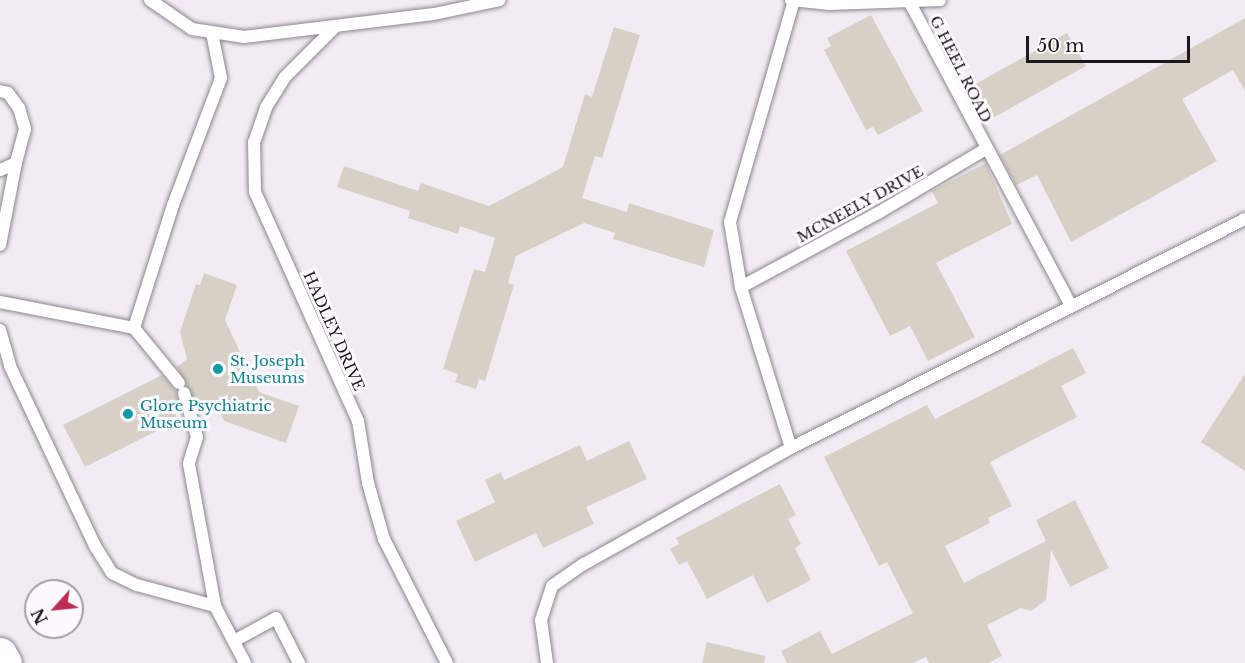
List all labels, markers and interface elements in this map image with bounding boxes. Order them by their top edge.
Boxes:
street label: G HEEL ROAD [926,12,996,126]
scale bar [1029,24,1192,62]
text: 50 m [1037,35,1085,57]
street label: MCNEELY DRIVE [793,162,927,246]
street label: HADLEY DRIVE [299,268,369,394]
place label: St. Joseph Museums [230,351,305,386]
marker: St. Joseph Museums [211,362,225,376]
place label: Glore Psychiatric Museum [140,396,271,431]
marker: Glore Psychiatric Museum [121,407,135,421]
north arrow [24,579,84,639]
text: N [27,605,52,628]

